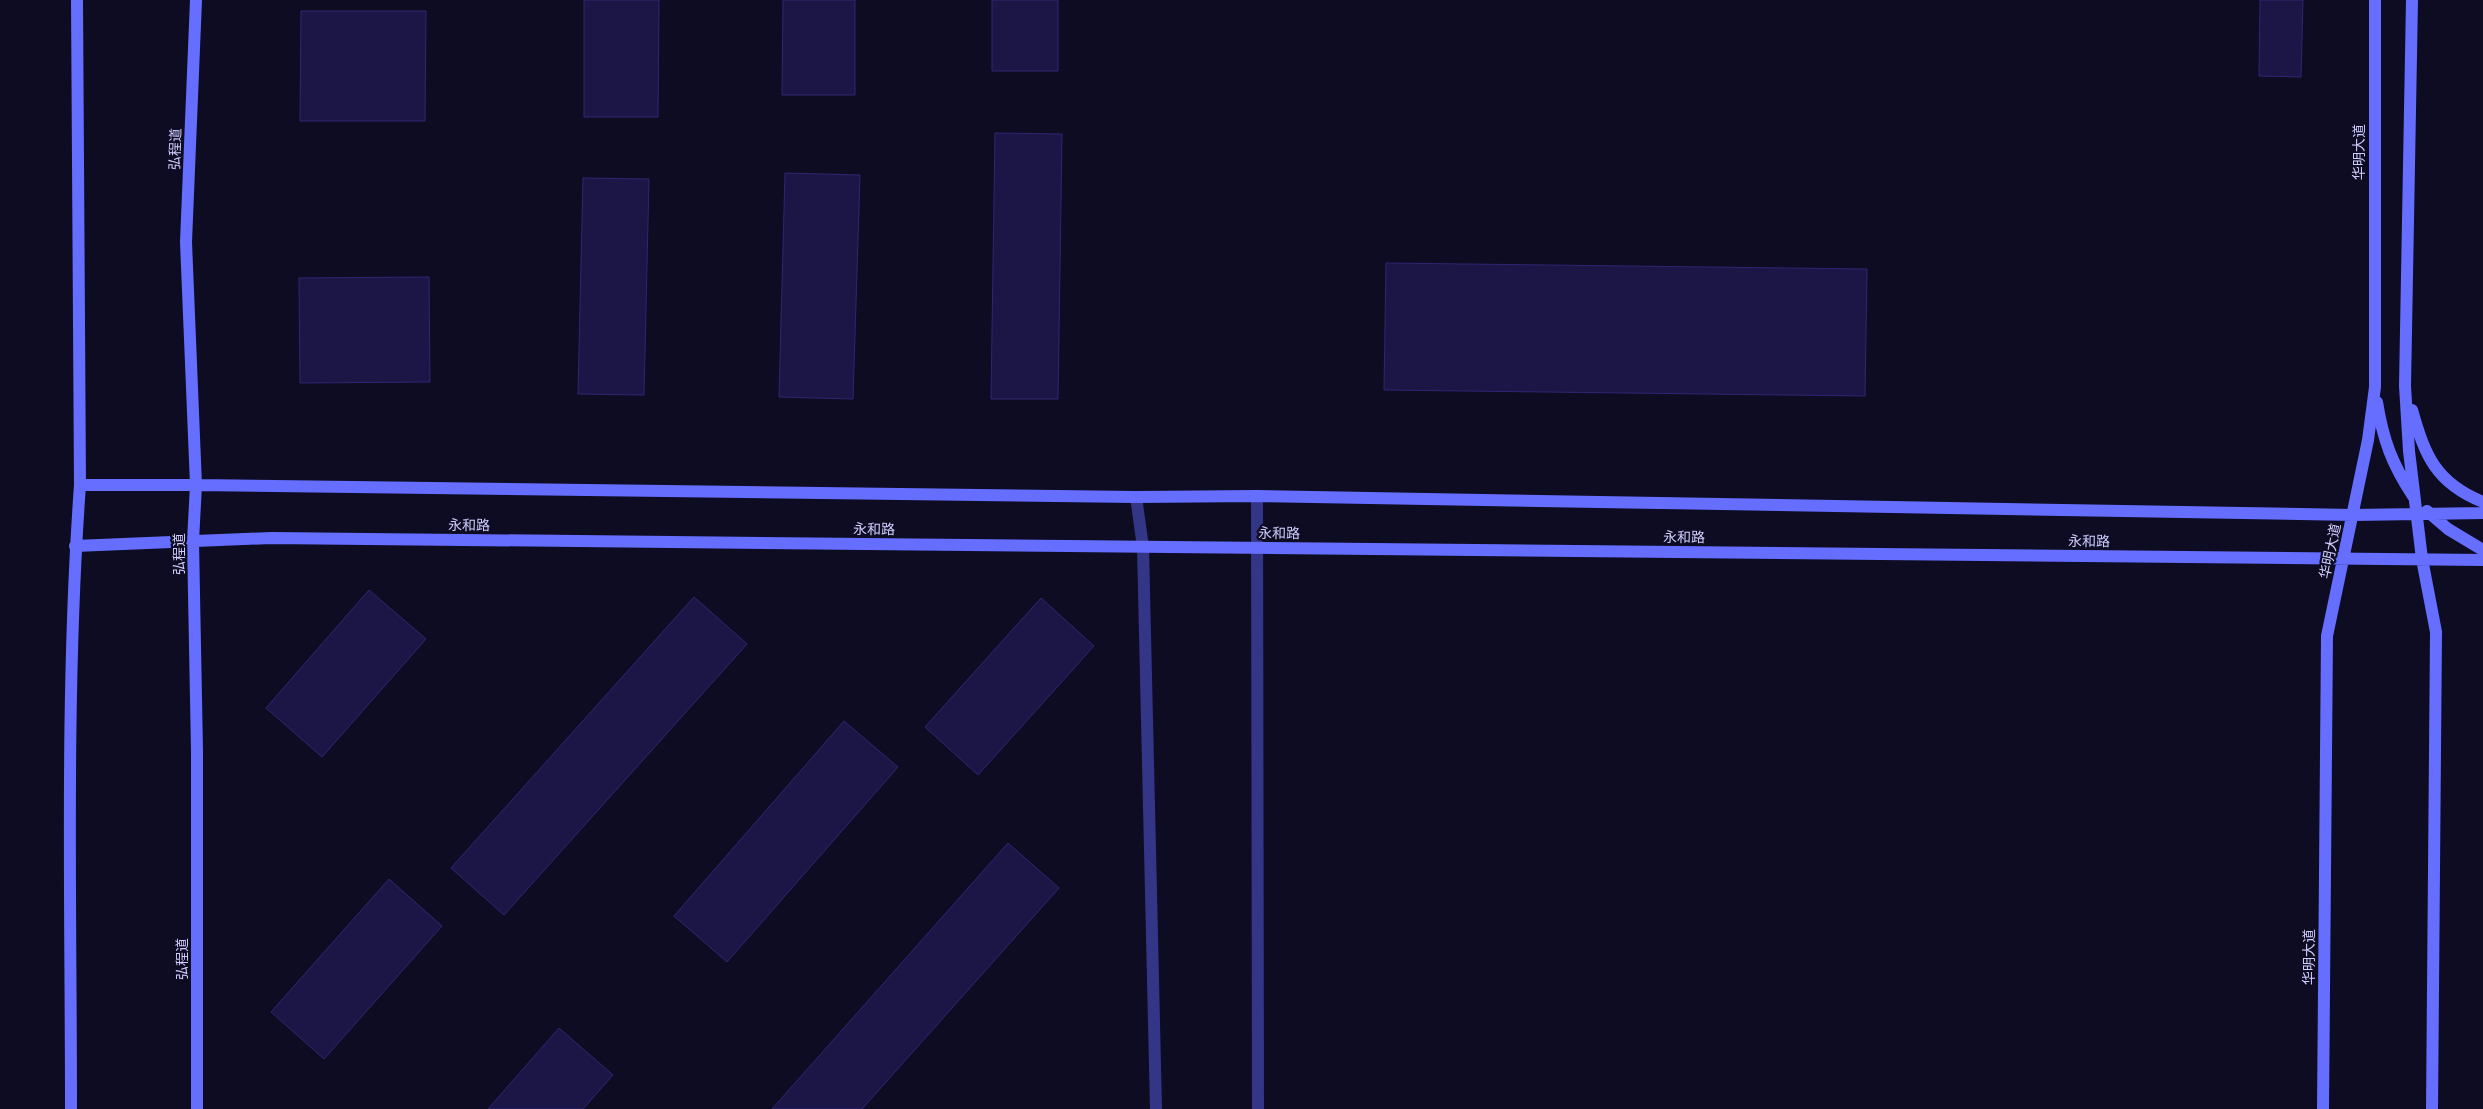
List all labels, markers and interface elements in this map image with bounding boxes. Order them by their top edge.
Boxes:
street label: 华明大道 [2350,124,2368,180]
street label: 弘程道 [165,128,185,170]
street label: 永和路 [448,516,490,534]
street label: 永和路 [853,520,895,538]
street label: 华明大道 [2315,522,2345,580]
street label: 永和路 [1258,524,1300,542]
street label: 永和路 [1663,528,1705,546]
street label: 永和路 [2068,532,2110,550]
street label: 弘程道 [170,533,188,575]
street label: 华明大道 [2300,929,2318,985]
street label: 弘程道 [173,938,191,980]

